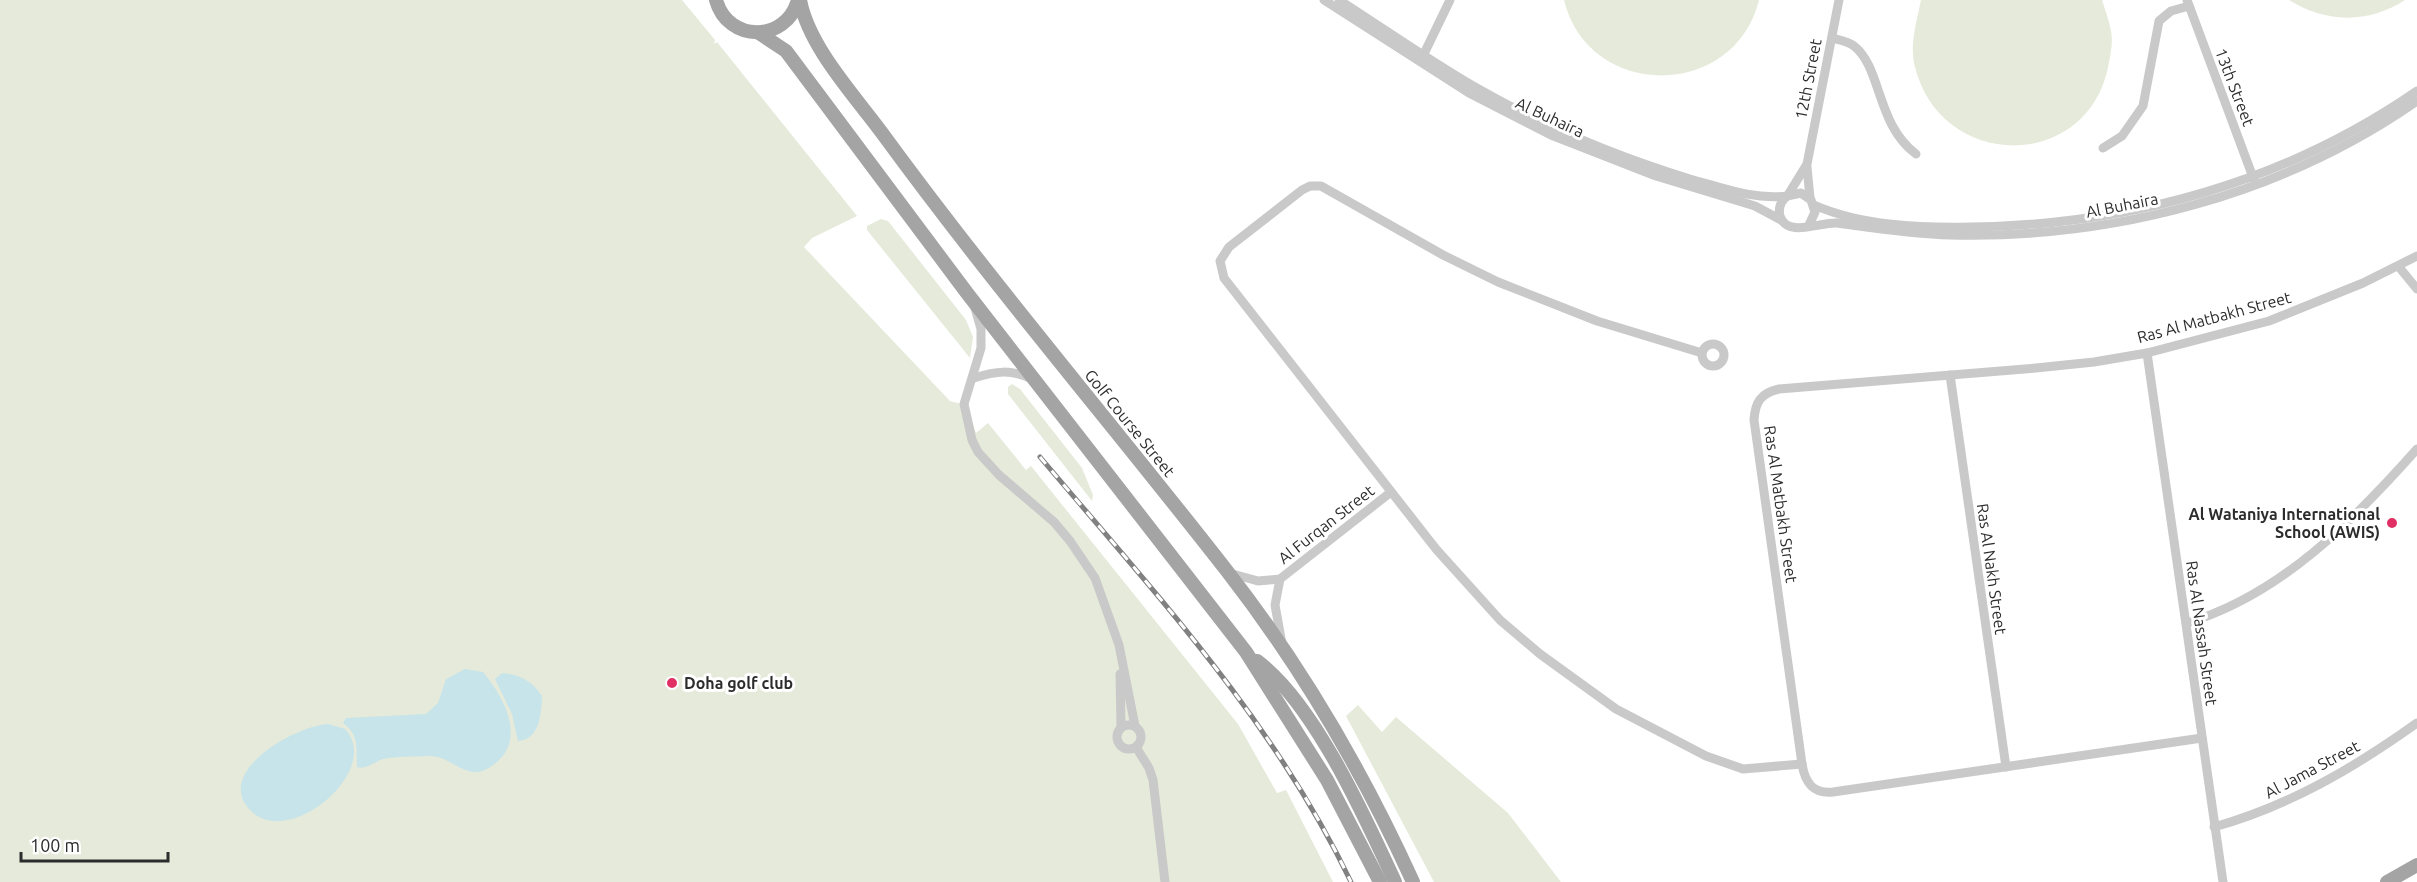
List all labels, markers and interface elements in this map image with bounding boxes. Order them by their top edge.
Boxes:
street label: 12th Street [1791,36,1825,121]
street label: 13th Street [2212,46,2258,129]
street label: Al Buhaira [1513,93,1587,141]
street label: Al Buhaira [2084,189,2160,221]
street label: Ras Al Matbakh Street [2135,288,2294,346]
street label: Golf Course Street [1081,366,1179,481]
street label: Ras Al Matbakh Street [1761,424,1801,584]
street label: Al Furqan Street [1274,481,1378,567]
street label: Ras Al Nakh Street [1974,502,2010,636]
place label: Al Wataniya International School (AWIS) [2188,505,2380,542]
marker: Al Wataniya International School (AWIS) [2385,516,2399,530]
street label: Ras Al Nassah Street [2183,559,2221,707]
place label: Doha golf club [684,674,793,692]
marker: Doha golf club [665,676,679,690]
street label: Al Jama Street [2262,736,2363,802]
scale bar [21,825,168,863]
text: 100 m [30,835,80,855]

